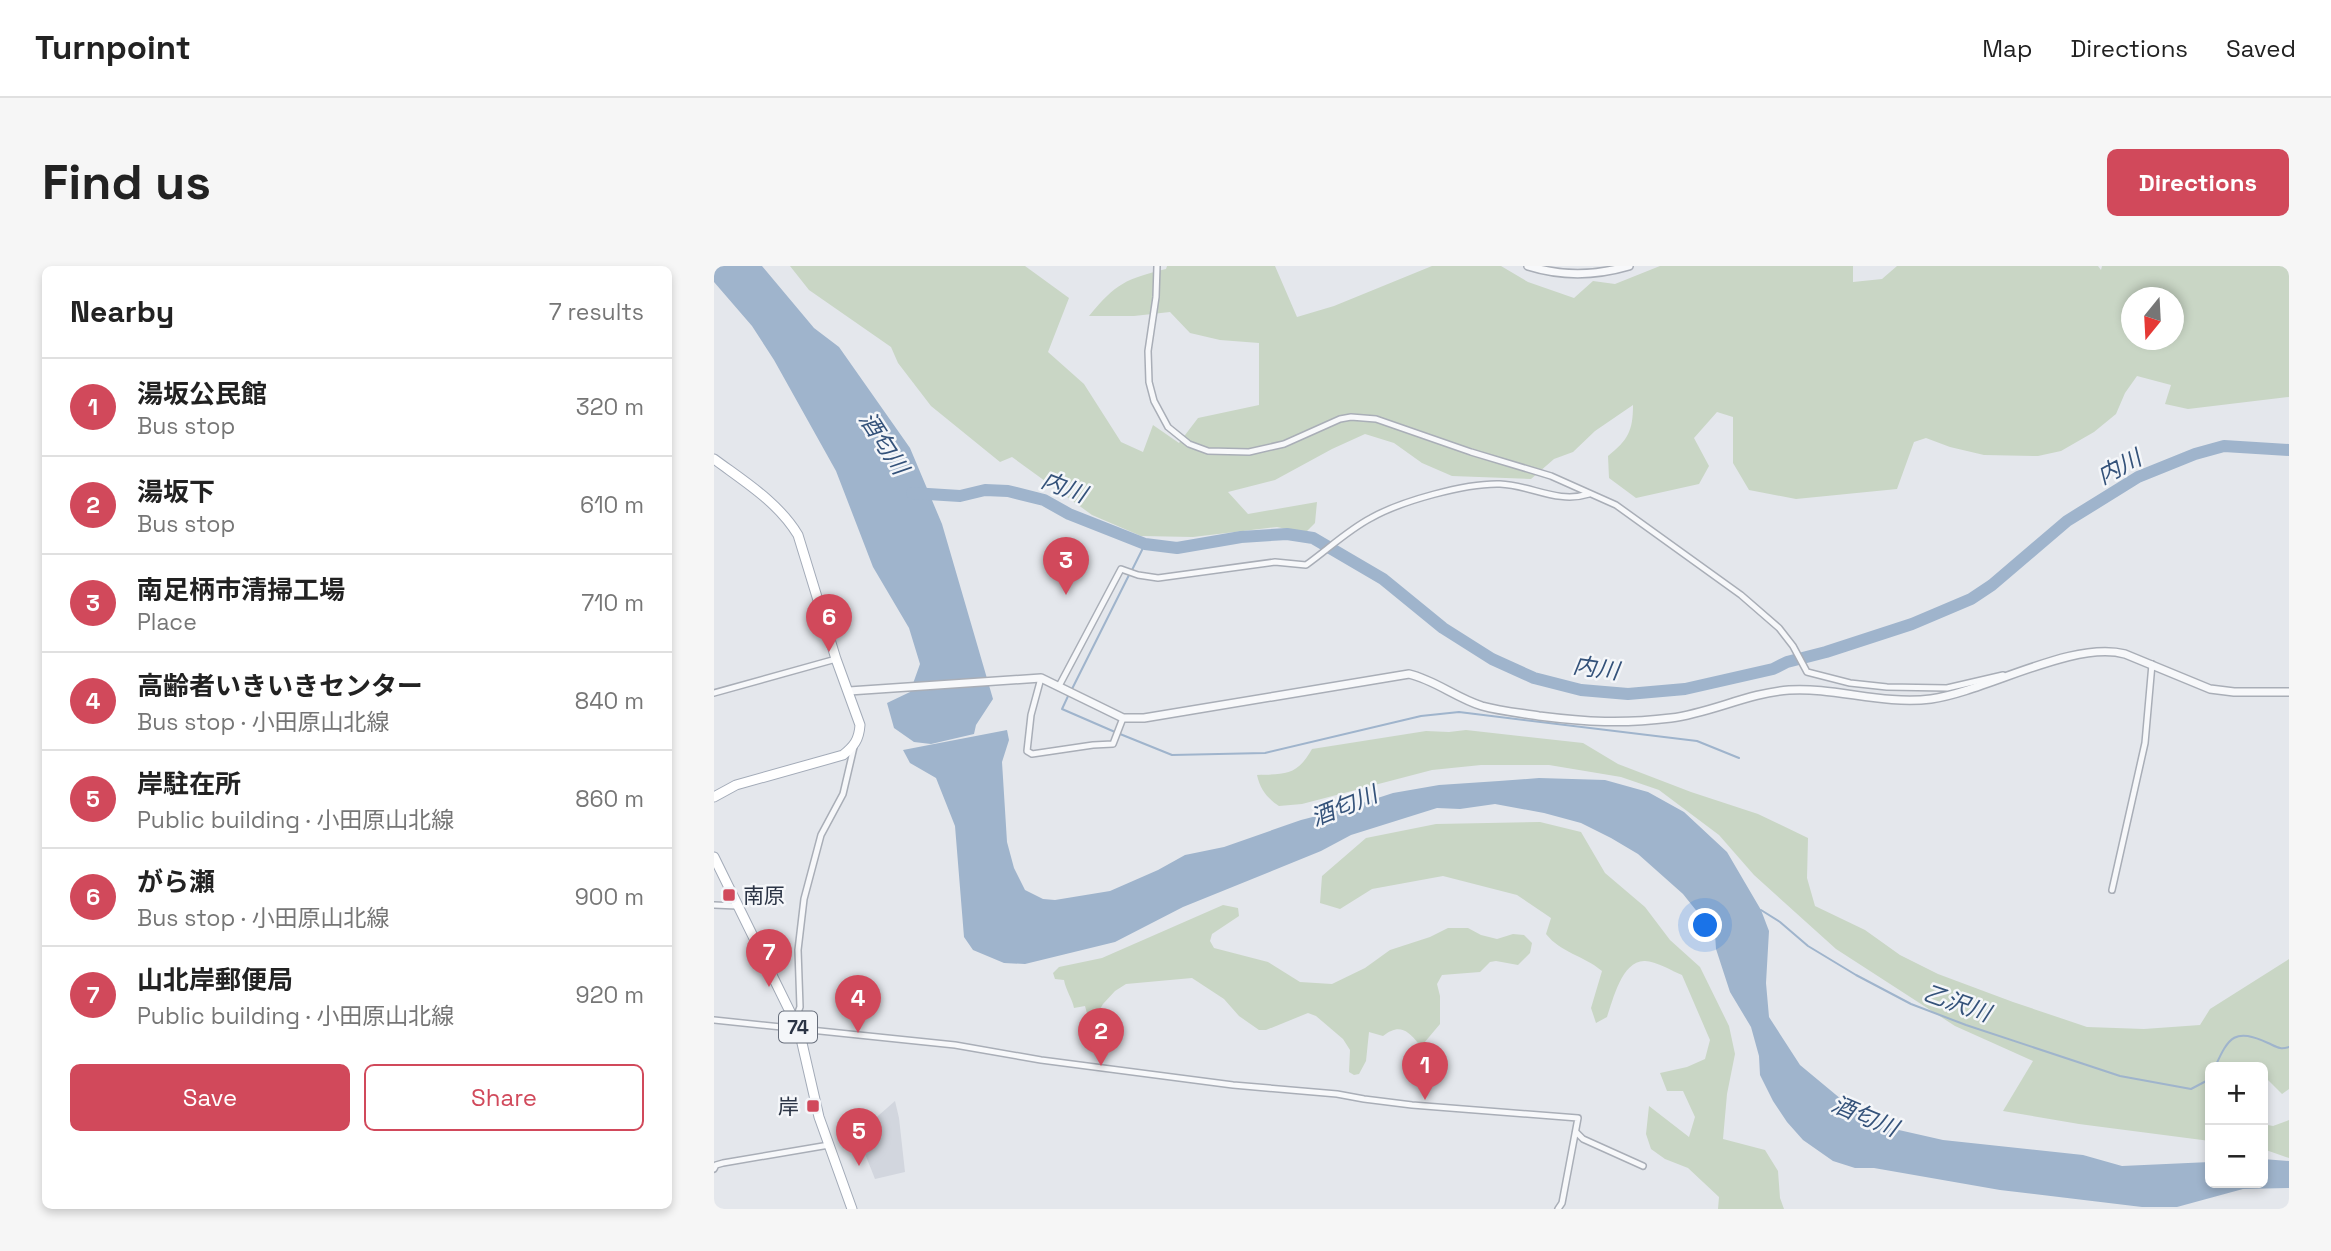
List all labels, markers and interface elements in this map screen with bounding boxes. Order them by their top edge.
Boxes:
text: Turnpoint [35,27,191,69]
text: Map [1982,33,2032,64]
text: Directions [2070,33,2188,64]
text: Saved [2226,33,2296,64]
button: Directions [2107,149,2289,216]
text: Find us [42,151,211,213]
north arrow [2121,287,2184,350]
text: Nearby [70,292,174,331]
text: 7 results [549,297,644,327]
text: 湯坂公民館 [137,377,267,411]
text: 1 [88,392,98,422]
text: 320 m [576,392,644,422]
water label: 酒匂川 [853,406,917,483]
text: Bus stop [137,411,235,441]
water label: 内川 [2092,442,2149,491]
water label: 内川 [1037,465,1094,510]
text: 湯坂下 [137,475,215,509]
text: 2 [86,490,100,520]
text: 610 m [580,490,644,520]
text: Bus stop [137,509,235,539]
pin: 3 [1043,537,1089,595]
text: 南足柄市清掃工場 [137,573,345,607]
text: 3 [86,588,100,618]
text: 710 m [581,588,644,618]
pin: 6 [806,594,852,652]
text: Place [137,607,197,637]
water label: 内川 [1571,650,1624,686]
text: 高齢者いきいきセンター [137,669,423,703]
text: 4 [86,686,100,716]
text: 840 m [575,686,644,716]
text: Bus stop · 小田原山北線 [137,707,389,737]
text: 岸駐在所 [137,767,241,801]
water label: 酒匂川 [1306,778,1384,833]
text: 5 [86,784,100,814]
text: 860 m [575,784,644,814]
text: Public building · 小田原山北線 [137,805,454,835]
text: がら瀬 [137,865,215,899]
text: 6 [86,882,100,912]
text: 900 m [575,882,644,912]
place label: 南原 [743,882,785,909]
marker: 南原 [721,887,737,903]
text: Bus stop · 小田原山北線 [137,903,389,933]
your location [1688,908,1722,942]
pin: 7 [746,929,792,987]
text: 山北岸郵便局 [137,963,293,997]
pin: 4 [835,975,881,1033]
water label: 乙沢川 [1919,978,1997,1029]
text: 7 [87,980,99,1010]
text: 920 m [576,980,644,1010]
text: Public building · 小田原山北線 [137,1001,454,1031]
pin: 2 [1078,1008,1124,1066]
road number: 74 [779,1012,817,1042]
pin: 1 [1402,1042,1448,1100]
map controls [2205,1062,2268,1188]
button: + [2205,1062,2268,1125]
button: Save [70,1064,350,1131]
button: Share [364,1064,644,1131]
water label: 酒匂川 [1827,1089,1905,1144]
place label: 岸 [778,1093,799,1120]
marker: 岸 [805,1098,821,1114]
pin: 5 [836,1108,882,1166]
button: − [2205,1125,2268,1188]

